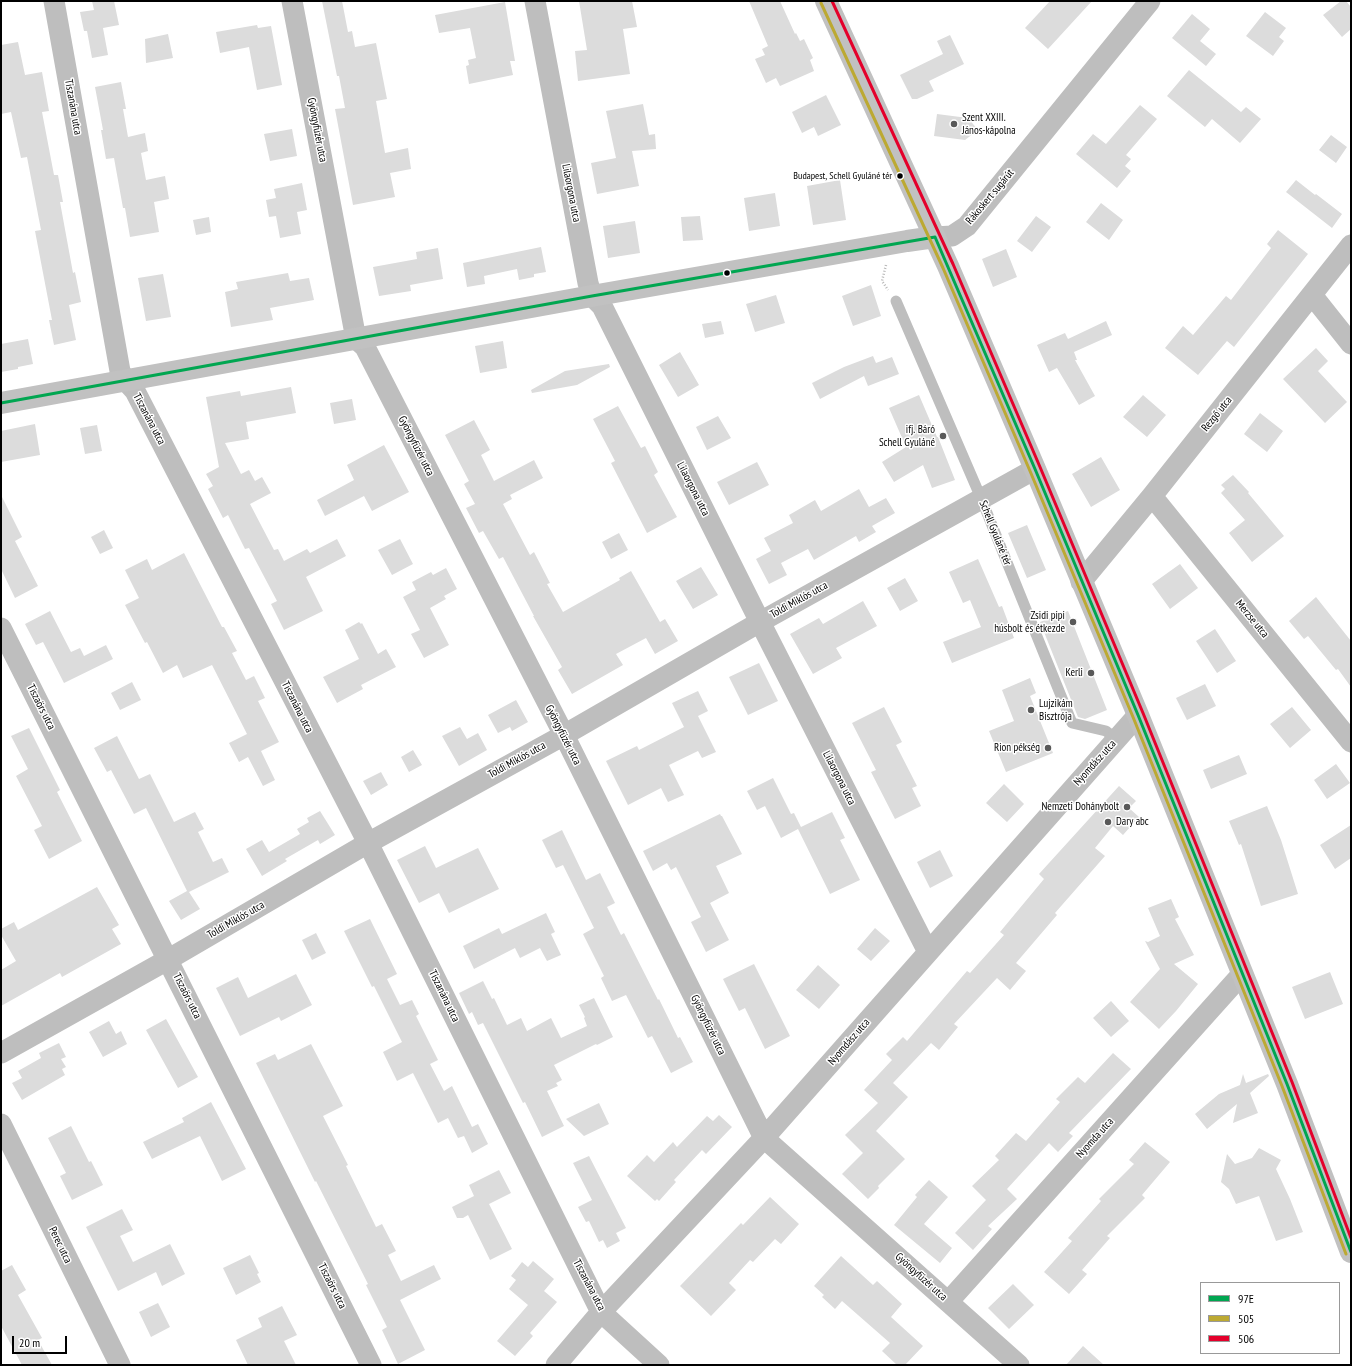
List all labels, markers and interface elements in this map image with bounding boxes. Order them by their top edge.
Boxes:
street label: Tiszanána utca [62,78,84,136]
street label: Gyöngyfüzér utca [304,97,330,163]
place label: Szent XXIII. János-kápolna [962,111,1016,137]
marker: Szent XXIII. János-kápolna [949,119,959,129]
street label: Lilaorgona utca [559,163,583,223]
street label: Rákoskert sugárút [963,167,1017,227]
place label: Budapest, Schell Gyuláné tér [793,170,892,182]
marker: Budapest, Schell Gyuláné tér [895,171,905,181]
unlabelled marker [722,268,732,278]
street label: Tiszanána utca [130,391,168,447]
street label: Rezgő utca [1199,394,1235,434]
street label: Gyöngyfüzér utca [395,414,437,478]
place label: ifj. Báró Schell Gyuláné [879,423,935,449]
marker: ifj. Báró Schell Gyuláné [938,431,948,441]
street label: Lilaorgona utca [674,460,712,518]
street label: Schell Gyuláné tér [976,499,1014,567]
street label: Toldi Miklós utca [768,579,830,621]
street label: Merzse utca [1233,597,1271,641]
place label: Zsidi pipi húsbolt és étkezde [994,609,1065,635]
marker: Zsidi pipi húsbolt és étkezde [1068,617,1078,627]
place label: Kerli [1065,666,1083,680]
marker: Kerli [1086,668,1096,678]
street label: Tiszanána utca [278,679,316,735]
street label: Tiszaörs utca [24,682,58,732]
place label: Lujzikám Bisztrója [1039,697,1073,723]
street label: Gyöngyfüzér utca [542,703,584,767]
marker: Lujzikám Bisztrója [1026,705,1036,715]
street label: Nyomdász utca [1071,737,1119,789]
street label: Toldi Miklós utca [486,739,548,781]
place label: Rion pékség [994,741,1040,755]
marker: Rion pékség [1043,743,1053,753]
street label: Lilaorgona utca [820,749,858,807]
place label: Nemzeti Dohánybolt [1041,800,1119,814]
marker: Nemzeti Dohánybolt [1122,802,1132,812]
place label: Dary abc [1116,815,1149,829]
marker: Dary abc [1103,817,1113,827]
street label: Toldi Miklós utca [205,898,267,942]
street label: Tiszanána utca [426,968,462,1024]
street label: Tiszaörs utca [170,971,204,1021]
street label: Gyöngyfüzér utca [688,993,728,1057]
street label: Nyomdász utca [825,1016,873,1068]
street label: Nyomda utca [1074,1115,1116,1161]
street label: Perec utca [46,1225,74,1265]
street label: Gyöngyfüzér utca [892,1250,950,1304]
street label: Tiszanána utca [570,1257,608,1313]
street label: Tiszaörs utca [315,1261,349,1311]
legend [1200,1282,1340,1354]
text: 97E [1238,1291,1254,1306]
text: 505 [1238,1311,1254,1326]
scale bar [14,1328,69,1354]
text: 506 [1238,1331,1254,1346]
text: 20 m [19,1335,40,1350]

